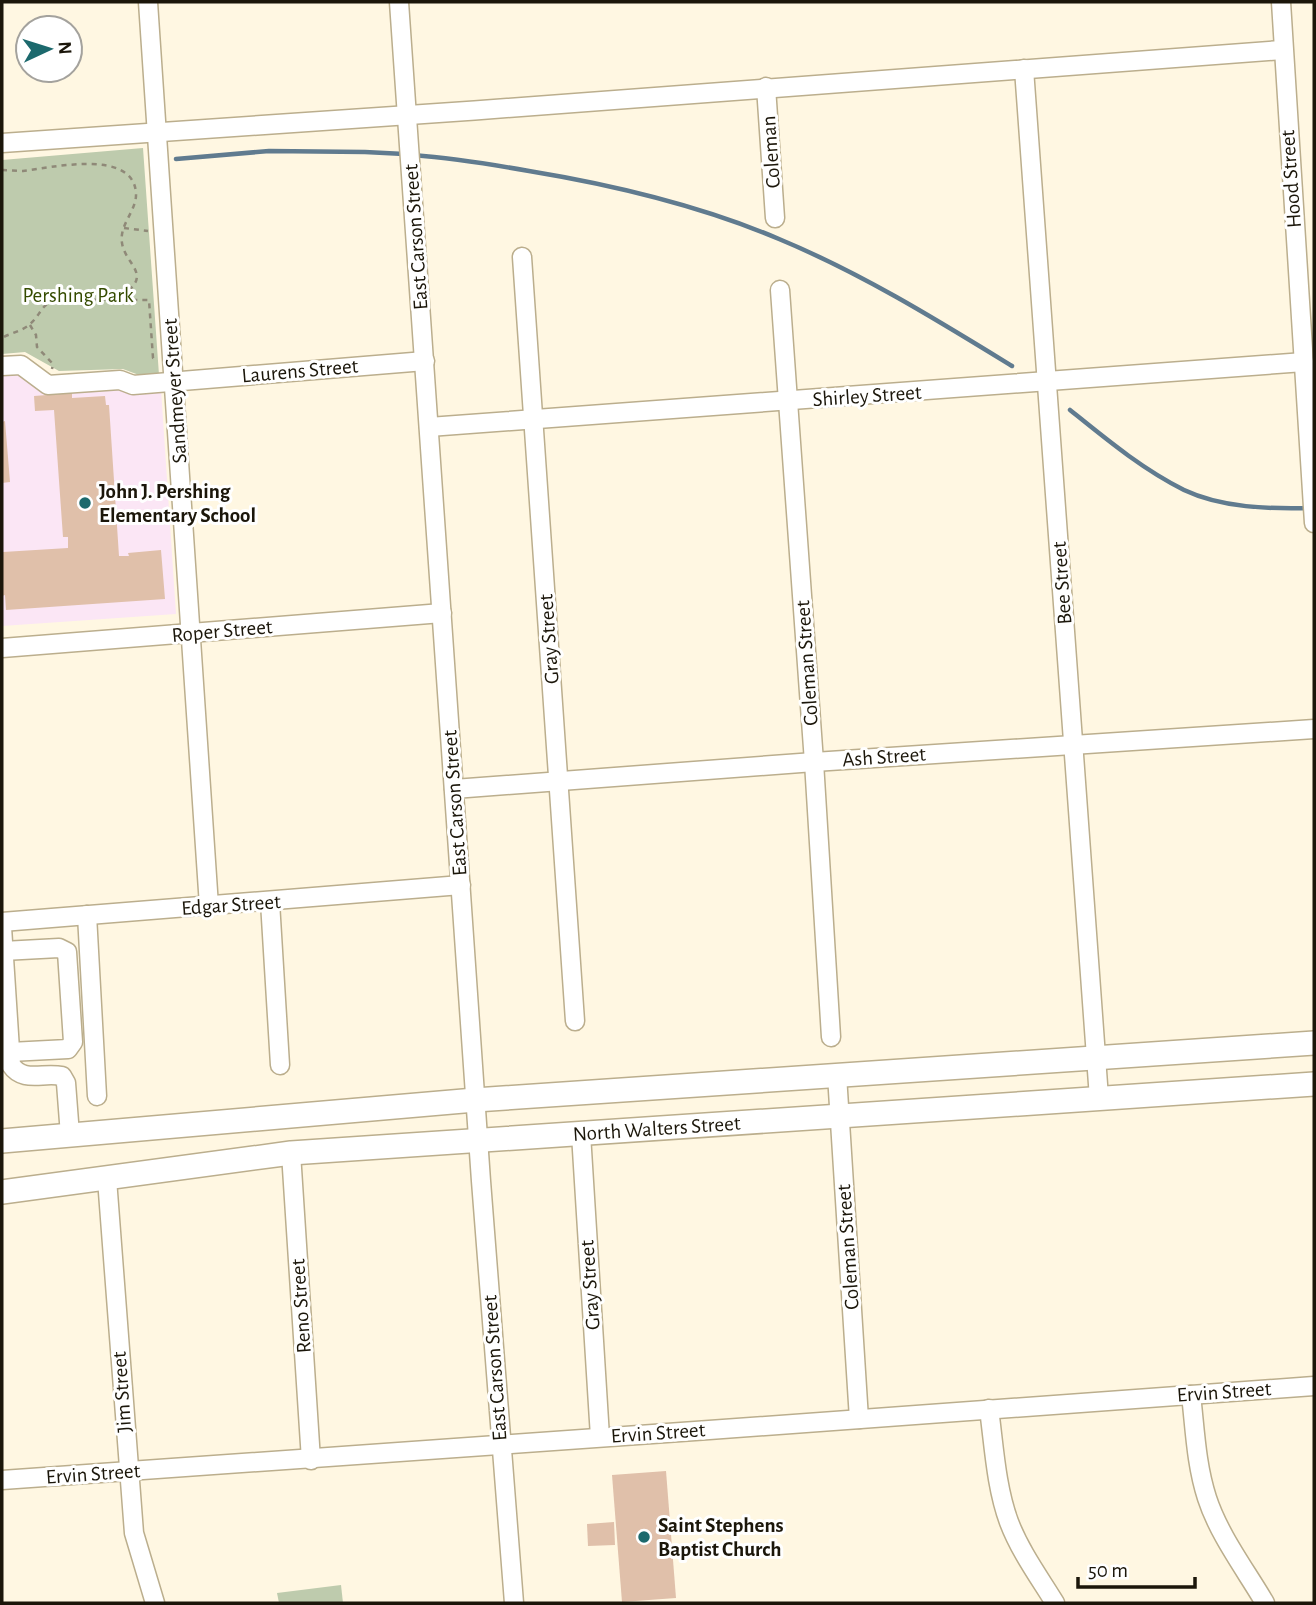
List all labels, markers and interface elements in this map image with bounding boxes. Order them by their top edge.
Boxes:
north arrow [14,14,84,84]
text: N [55,41,74,55]
street label: Coleman [758,115,784,189]
street label: Hood Street [1277,129,1305,229]
street label: East Carson Street [400,163,432,311]
park label: Pershing Park [22,285,134,306]
street label: Sandmeyer Street [159,318,191,464]
street label: Laurens Street [241,355,359,387]
street label: Shirley Street [812,382,923,410]
place label: John J. Pershing Elementary School [99,481,256,526]
marker: John J. Pershing Elementary School [77,495,93,511]
street label: Bee Street [1049,540,1075,625]
street label: Gray Street [535,593,563,685]
street label: Coleman Street [792,599,822,726]
street label: Roper Street [171,616,274,646]
street label: East Carson Street [439,729,471,877]
street label: Ash Street [842,744,927,770]
street label: Edgar Street [181,891,282,919]
street label: North Walters Street [572,1112,741,1144]
street label: Coleman Street [833,1183,863,1310]
street label: Gray Street [576,1239,604,1331]
street label: Reno Street [287,1258,315,1354]
street label: East Carson Street [479,1294,511,1442]
street label: Jim Street [109,1350,135,1433]
street label: Ervin Street [1176,1378,1272,1406]
street label: Ervin Street [610,1419,706,1447]
street label: Ervin Street [45,1460,141,1488]
place label: Saint Stephens Baptist Church [658,1515,784,1560]
marker: Saint Stephens Baptist Church [636,1529,652,1545]
scale bar [1078,1546,1195,1590]
text: 50 m [1088,1560,1128,1581]

